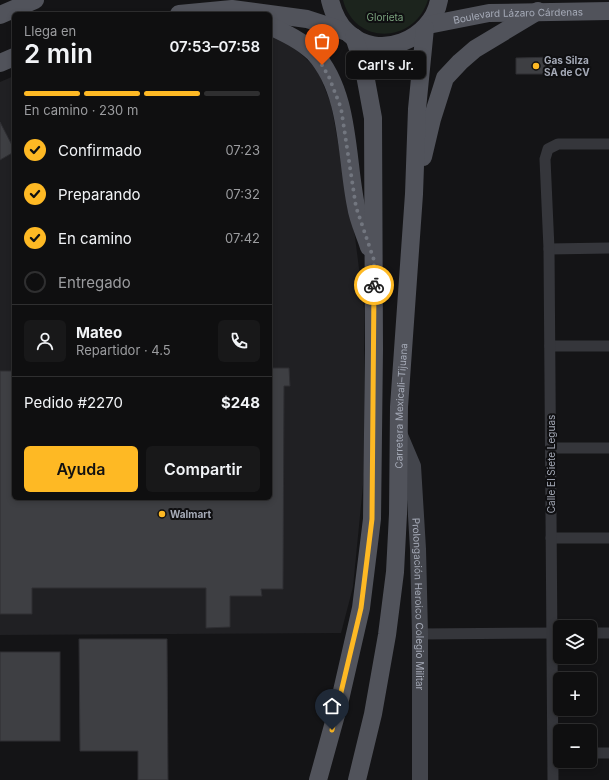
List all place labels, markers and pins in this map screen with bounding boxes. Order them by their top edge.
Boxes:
pin [305,24,339,65]
callout: Carl's Jr. [346,51,426,79]
place label: Gas Silza SA de CV [544,54,590,78]
marker: Gas Silza SA de CV [531,61,541,71]
place label: Walmart [170,508,212,520]
marker: Walmart [157,509,167,519]
pin [315,689,349,730]

